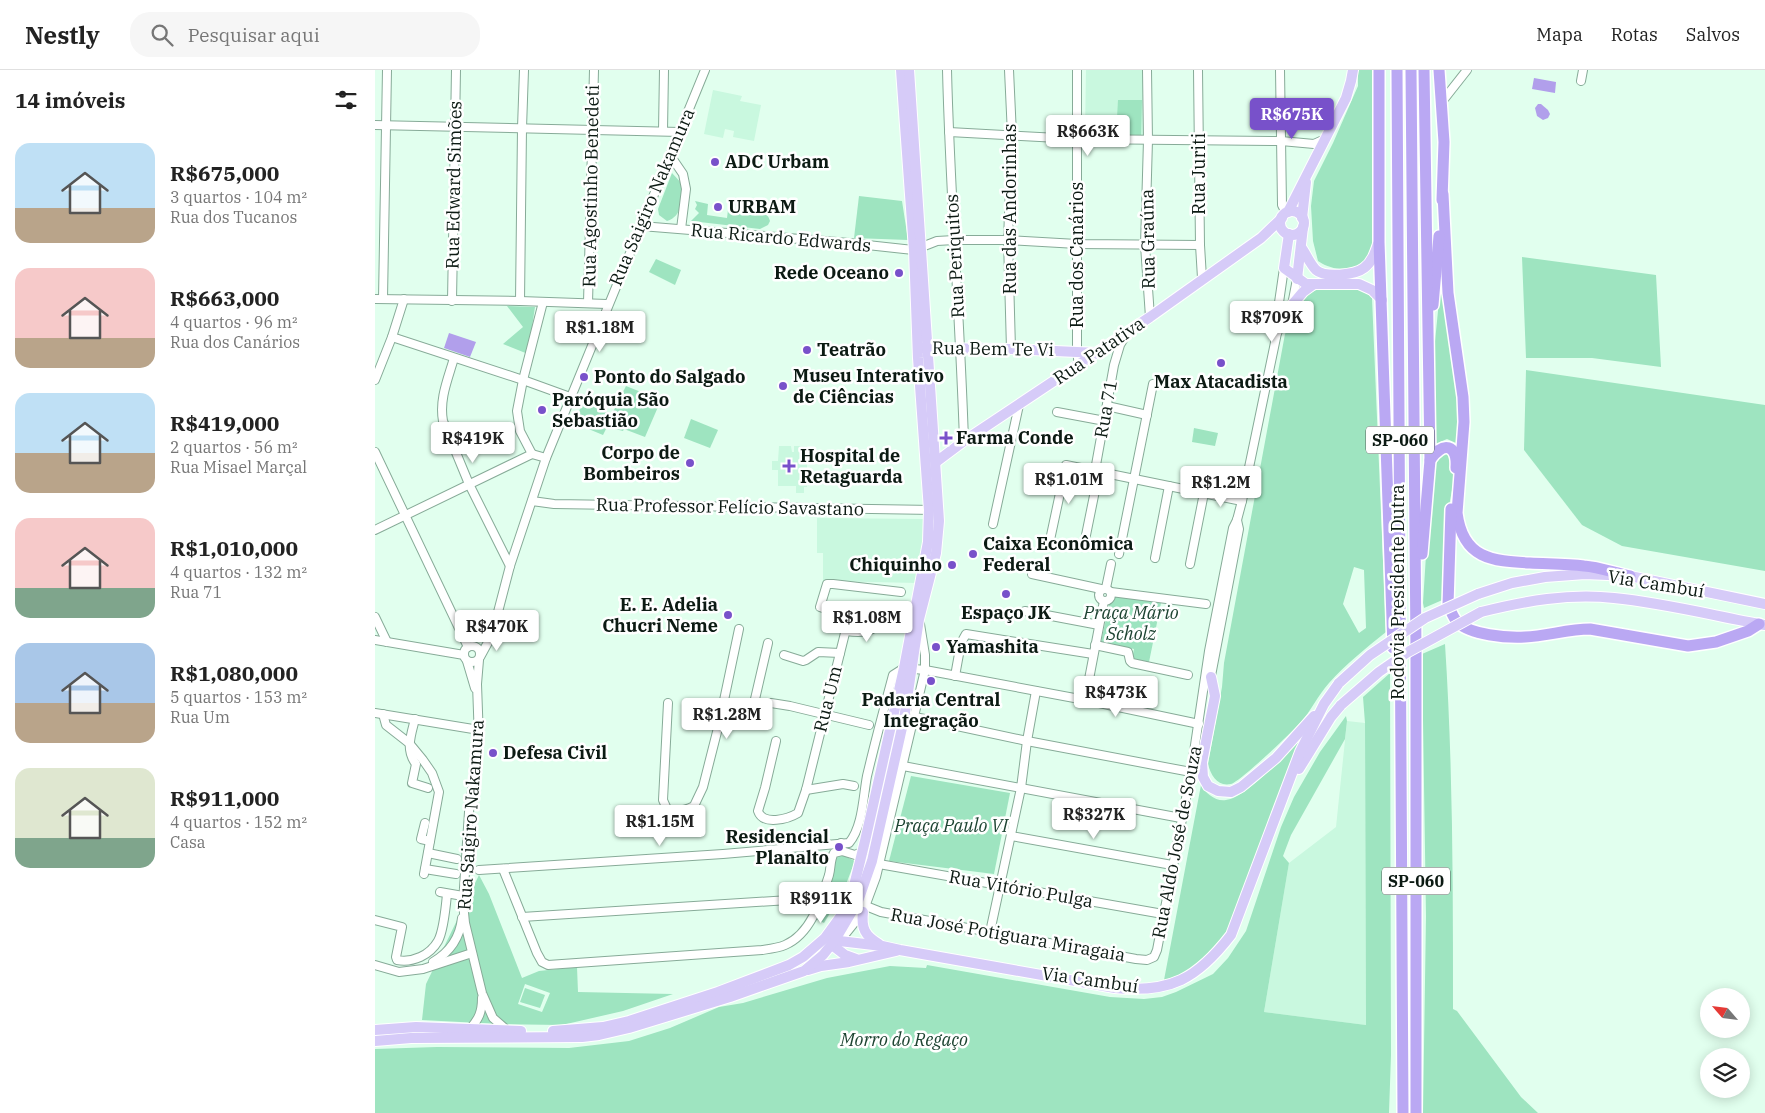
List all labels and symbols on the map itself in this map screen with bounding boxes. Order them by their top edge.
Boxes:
street label: Rua Agostinho Benedeti [577,84,604,288]
pin: R$675K [1251,98,1333,140]
street label: Rua Edward Simões [441,101,466,269]
street label: Rua Saigiro Nakamura [604,104,700,289]
pin: R$663K [1047,114,1129,157]
street label: Rua das Andorinhas [998,124,1021,294]
street label: Rua Juriti [1187,133,1210,215]
place label: ADC Urbam [725,150,830,173]
marker: ADC Urbam [709,156,721,168]
street label: Rua dos Canários [1065,182,1088,328]
street label: Rua Graúna [1135,188,1160,289]
street label: Rua Periquitos [940,193,969,319]
place label: URBAM [728,195,796,218]
marker: URBAM [712,201,724,213]
street label: Rua Ricardo Edwards [690,218,872,257]
place label: Rede Oceano [774,261,889,284]
marker: Rede Oceano [893,267,905,279]
pin: R$709K [1231,300,1313,343]
pin: R$1.18M [554,310,646,353]
street label: Rua Patativa [1049,312,1149,389]
street label: Rua Bem Te Vi [932,336,1055,361]
place label: Teatrão [817,338,886,361]
marker: Teatrão [801,344,813,356]
marker: Max Atacadista [1215,357,1227,369]
place label: Museu Interativo de Ciências [793,364,944,408]
place label: Ponto do Salgado [594,365,746,388]
place label: Max Atacadista [1154,370,1288,393]
marker: Ponto do Salgado [578,371,590,383]
street label: Rua 71 [1089,378,1122,440]
marker: Museu Interativo de Ciências [777,380,789,392]
place label: Paróquia São Sebastião [552,388,669,432]
marker: Paróquia São Sebastião [536,404,548,416]
pin: R$419K [432,422,514,464]
place label: Farma Conde [956,426,1074,449]
road number: SP-060 [1366,426,1434,454]
marker: Farma Conde [940,432,952,444]
place label: Corpo de Bombeiros [583,441,680,485]
place label: Hospital de Retaguarda [800,444,903,488]
marker: Corpo de Bombeiros [684,457,696,469]
marker: Hospital de Retaguarda [782,459,796,473]
pin: R$1.01M [1023,462,1115,505]
pin: R$1.2M [1180,466,1262,508]
street label: Rodovia Presidente Dutra [1386,484,1409,700]
street label: Rua Professor Felício Savastano [596,493,864,520]
place label: Caixa Econômica Federal [983,532,1134,576]
marker: Caixa Econômica Federal [967,548,979,560]
place label: Chiquinho [849,553,942,576]
marker: Chiquinho [946,559,958,571]
street label: Via Cambuí [1606,565,1706,603]
marker: Espaço JK [1000,588,1012,600]
place label: E. E. Adelia Chucri Neme [602,593,718,637]
pin: R$1.08M [821,600,913,643]
place label: Espaço JK [961,601,1051,624]
park label: Praça Mário Scholz [1082,601,1179,645]
marker: E. E. Adelia Chucri Neme [722,609,734,621]
pin: R$470K [456,610,538,652]
place label: Yamashita [946,635,1039,658]
marker: Yamashita [930,641,942,653]
street label: Rua Um [808,663,847,734]
marker: Padaria Central Integração [925,675,937,687]
pin: R$473K [1075,676,1157,718]
place label: Padaria Central Integração [862,688,1001,732]
pin: R$1.28M [681,698,773,740]
street label: Rua Saigiro Nakamura [452,719,489,911]
place label: Defesa Civil [503,741,607,764]
street label: Rua Aldo José de Souza [1146,743,1207,941]
marker: Defesa Civil [487,747,499,759]
pin: R$327K [1053,798,1135,840]
pin: R$1.15M [614,804,706,847]
park label: Praça Paulo VI [893,814,1009,837]
place label: Residencial Planalto [726,825,829,869]
marker: Residencial Planalto [833,841,845,853]
street label: Rua Vitório Pulga [947,864,1095,913]
road number: SP-060 [1382,868,1450,894]
pin: R$911K [780,882,862,924]
street label: Rua José Potiguara Miragaia [889,903,1127,967]
street label: Via Cambuí [1040,961,1140,998]
north arrow [1700,988,1750,1038]
park label: Morro do Regaço [839,1028,968,1051]

